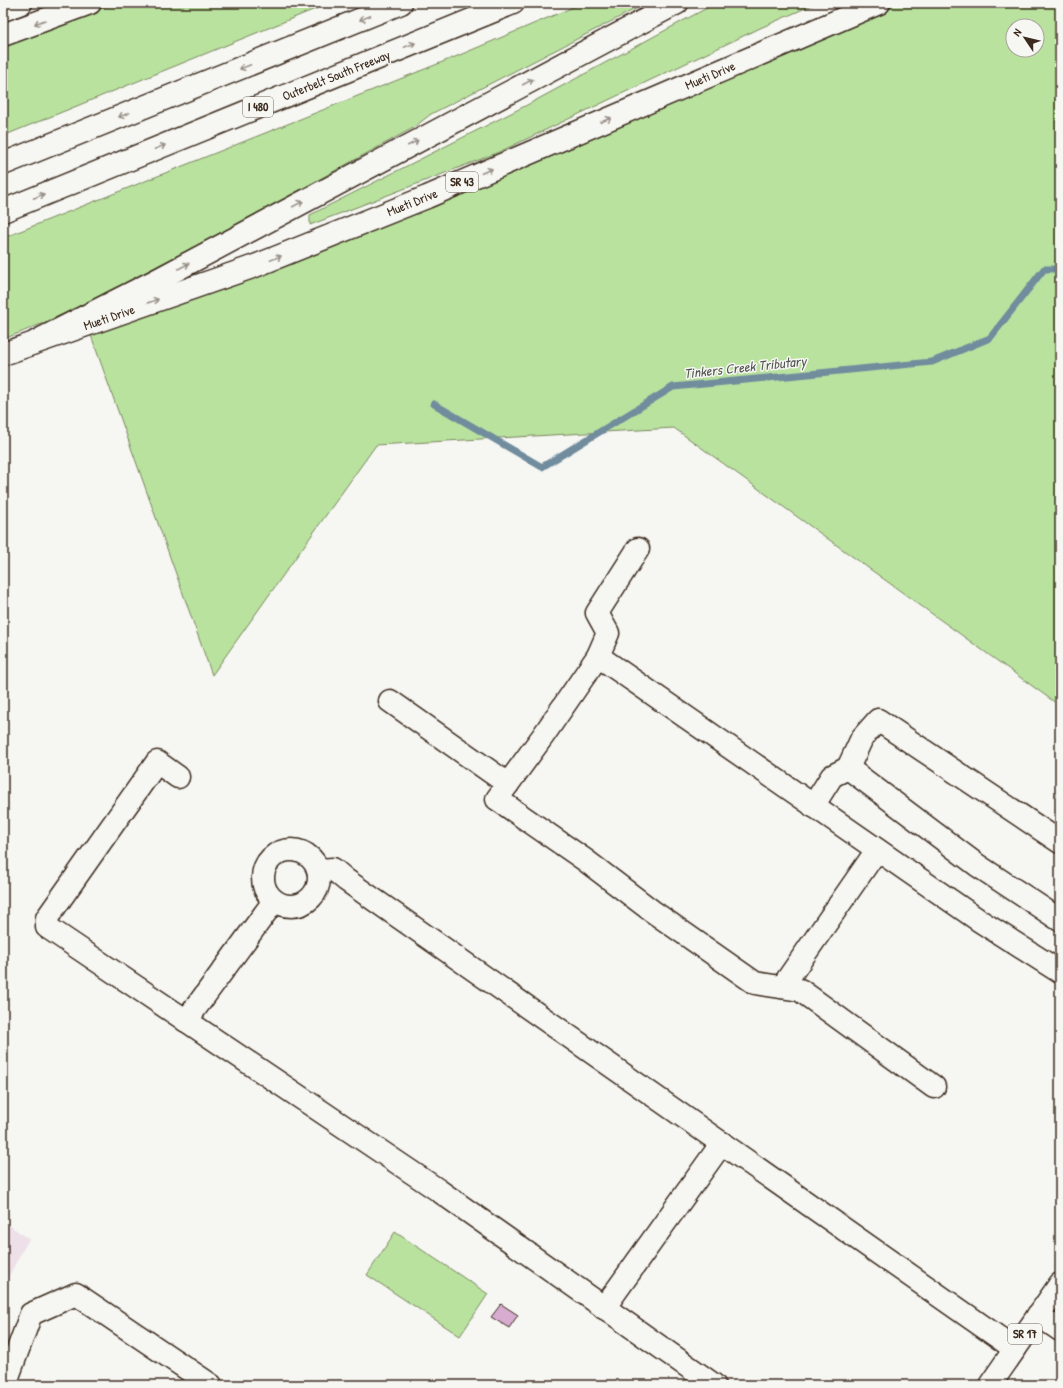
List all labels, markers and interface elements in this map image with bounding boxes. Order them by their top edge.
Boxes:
one-way arrow [360,14,372,22]
one-way arrow [34,18,46,26]
north arrow [1005,18,1045,58]
text: N [1009,26,1024,39]
one-way arrow [403,41,415,49]
street label: Outerbelt South Freeway [279,45,393,105]
street label: Mueti Drive [682,56,738,94]
one-way arrow [239,63,251,71]
one-way arrow [522,78,534,86]
road number: I 480 [243,97,273,117]
one-way arrow [119,112,131,119]
one-way arrow [600,116,612,123]
one-way arrow [407,139,419,147]
one-way arrow [153,143,165,151]
one-way arrow [480,167,492,174]
road number: SR 43 [446,172,478,192]
street label: Mueti Drive [384,184,440,220]
one-way arrow [33,192,45,200]
one-way arrow [292,200,304,208]
one-way arrow [269,253,281,261]
one-way arrow [178,262,190,269]
one-way arrow [147,297,159,305]
street label: Mueti Drive [81,300,137,334]
water label: Tinkers Creek Tributary [683,350,809,383]
road number: SR 17 [1008,1324,1042,1344]

